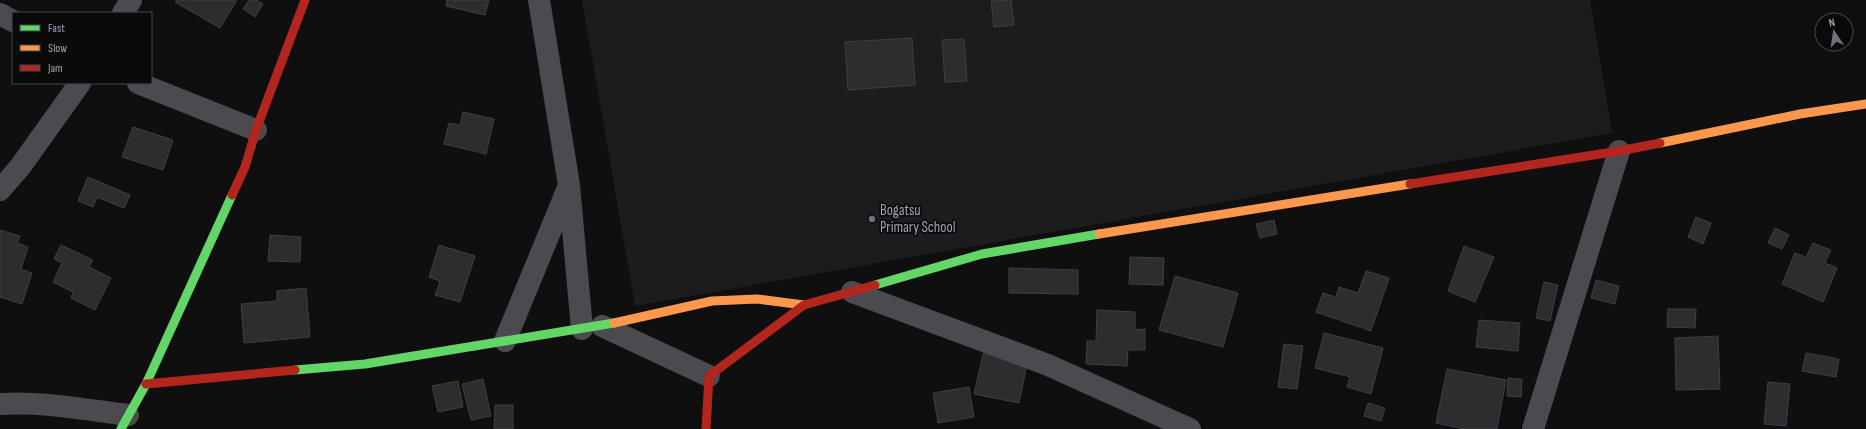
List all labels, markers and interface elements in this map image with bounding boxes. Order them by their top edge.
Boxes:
legend [12,12,152,84]
north arrow [1814,12,1854,52]
text: N [1828,16,1836,30]
text: Fast [48,21,65,36]
text: Slow [48,41,67,56]
text: Jam [47,61,63,76]
place label: Bogatsu Primary School [880,201,956,237]
marker: Bogatsu Primary School [867,214,877,224]

